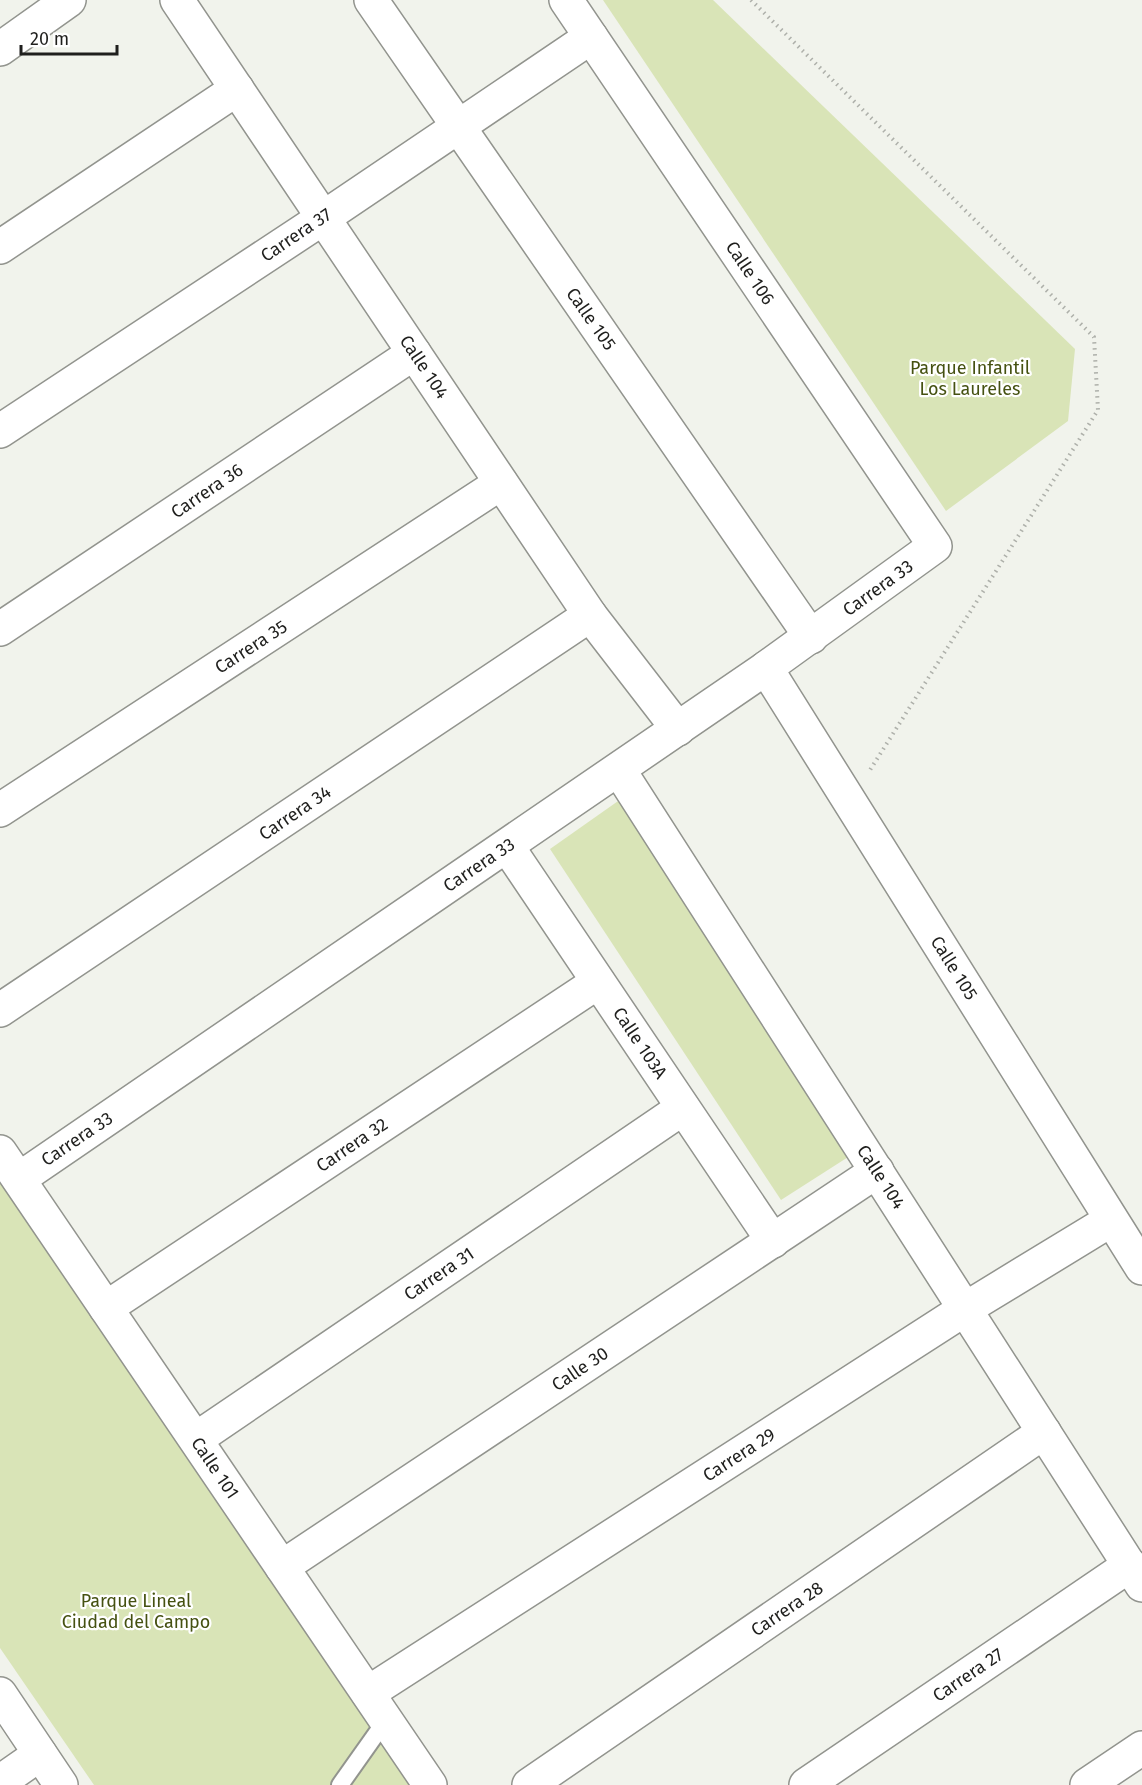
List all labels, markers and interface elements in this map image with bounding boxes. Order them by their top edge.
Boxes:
scale bar [21,18,117,56]
text: 20 m [30,28,69,50]
street label: Carrera 37 [256,203,336,267]
street label: Calle 106 [721,237,779,309]
street label: Calle 105 [562,283,620,355]
street label: Calle 104 [395,331,453,403]
park label: Parque Infantil Los Laureles [910,357,1030,400]
street label: Carrera 36 [167,459,247,523]
street label: Carrera 33 [838,555,918,621]
street label: Carrera 35 [211,616,291,678]
street label: Carrera 34 [255,781,336,845]
street label: Carrera 33 [439,833,519,897]
street label: Calle 105 [926,932,982,1004]
street label: Calle 103A [608,1003,672,1083]
street label: Carrera 33 [37,1107,117,1171]
street label: Carrera 32 [312,1113,392,1177]
street label: Calle 104 [852,1141,910,1214]
street label: Carrera 31 [400,1242,478,1306]
street label: Calle 30 [547,1342,613,1396]
street label: Carrera 29 [699,1423,779,1487]
street label: Calle 101 [186,1433,244,1503]
street label: Carrera 28 [747,1577,827,1641]
park label: Parque Lineal Ciudad del Campo [62,1590,210,1633]
street label: Carrera 27 [928,1643,1008,1707]

